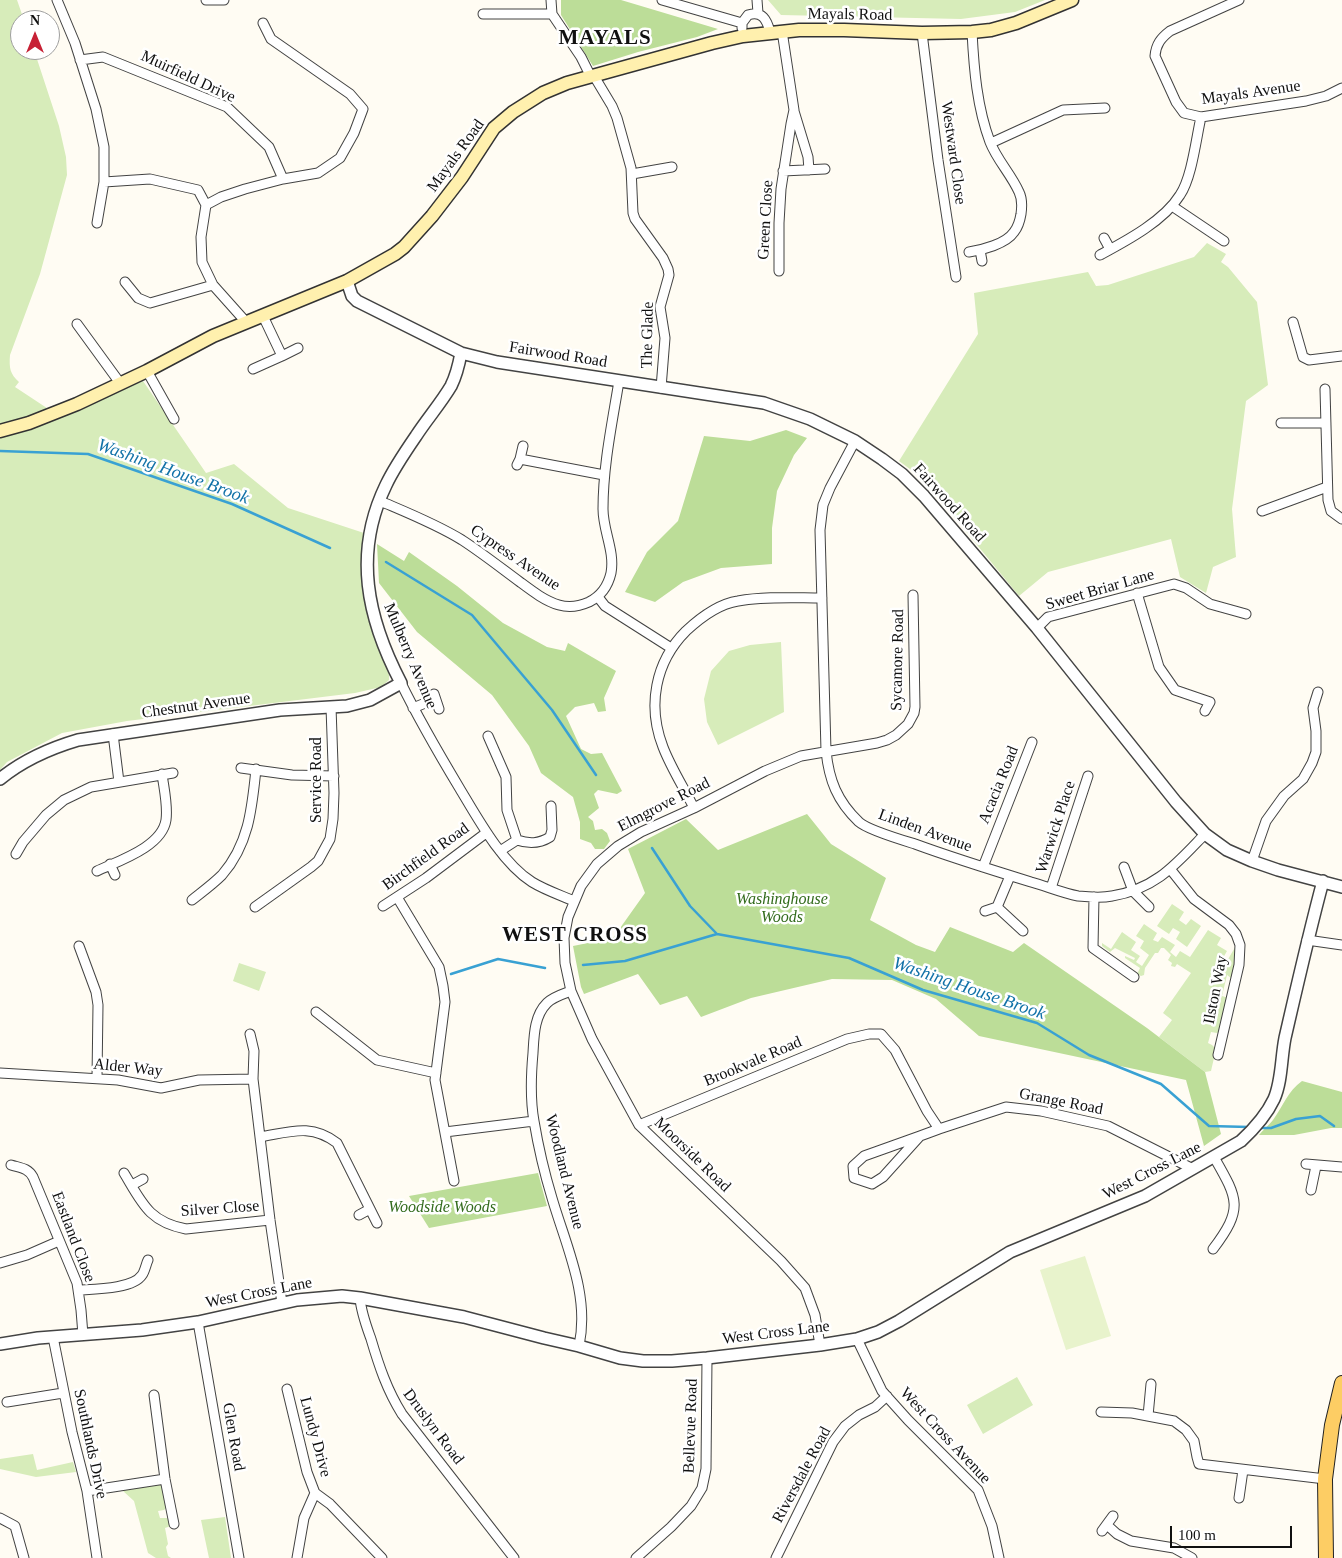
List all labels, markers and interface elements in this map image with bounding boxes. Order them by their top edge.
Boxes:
street label: Mayals Road [807,5,893,25]
north arrow [10,10,60,60]
text: N [30,13,40,28]
district label: MAYALS [558,26,652,52]
street label: Muirfield Drive [138,47,238,107]
street label: Mayals Avenue [1200,77,1302,109]
street label: Westward Close [936,100,970,206]
street label: Mayals Road [423,116,489,196]
street label: Green Close [754,180,778,260]
street label: The Glade [638,301,658,369]
street label: Fairwood Road [508,338,608,372]
water label: Washing House Brook [94,435,252,509]
street label: Fairwood Road [909,460,989,546]
street label: Cypress Avenue [466,521,564,595]
street label: Sweet Briar Lane [1044,565,1156,615]
street label: Mulberry Avenue [379,600,441,712]
street label: Sycamore Road [888,609,908,711]
street label: Chestnut Avenue [140,689,252,723]
street label: Service Road [307,737,327,823]
street label: Acacia Road [975,743,1023,827]
street label: Elmgrove Road [615,774,713,836]
street label: Warwick Place [1032,778,1080,876]
street label: Linden Avenue [876,805,974,857]
street label: Birchfield Road [379,819,473,895]
park label: Washinghouse Woods [736,890,828,928]
district label: WEST CROSS [501,923,649,949]
water label: Washing House Brook [890,953,1048,1025]
street label: Ilston Way [1200,954,1232,1026]
street label: Brookvale Road [701,1033,805,1091]
street label: Alder Way [93,1055,163,1081]
street label: Grange Road [1018,1084,1104,1120]
street label: Woodland Avenue [540,1112,588,1232]
street label: Moorside Road [650,1114,734,1196]
street label: West Cross Lane [1100,1138,1204,1204]
street label: Eastland Close [47,1189,99,1285]
street label: Silver Close [180,1197,260,1221]
park label: Woodside Woods [388,1198,496,1218]
street label: West Cross Lane [204,1273,314,1313]
street label: West Cross Lane [721,1317,831,1349]
street label: Bellevue Road [680,1378,702,1474]
street label: West Cross Avenue [895,1384,995,1488]
street label: Druslyn Road [398,1386,468,1468]
street label: Southlands Drive [69,1387,111,1501]
street label: Lundy Drive [295,1395,335,1479]
street label: Glen Road [218,1401,248,1473]
street label: Riversdale Road [769,1424,835,1526]
scale bar [1172,1516,1294,1548]
text: 100 m [1178,1527,1216,1543]

